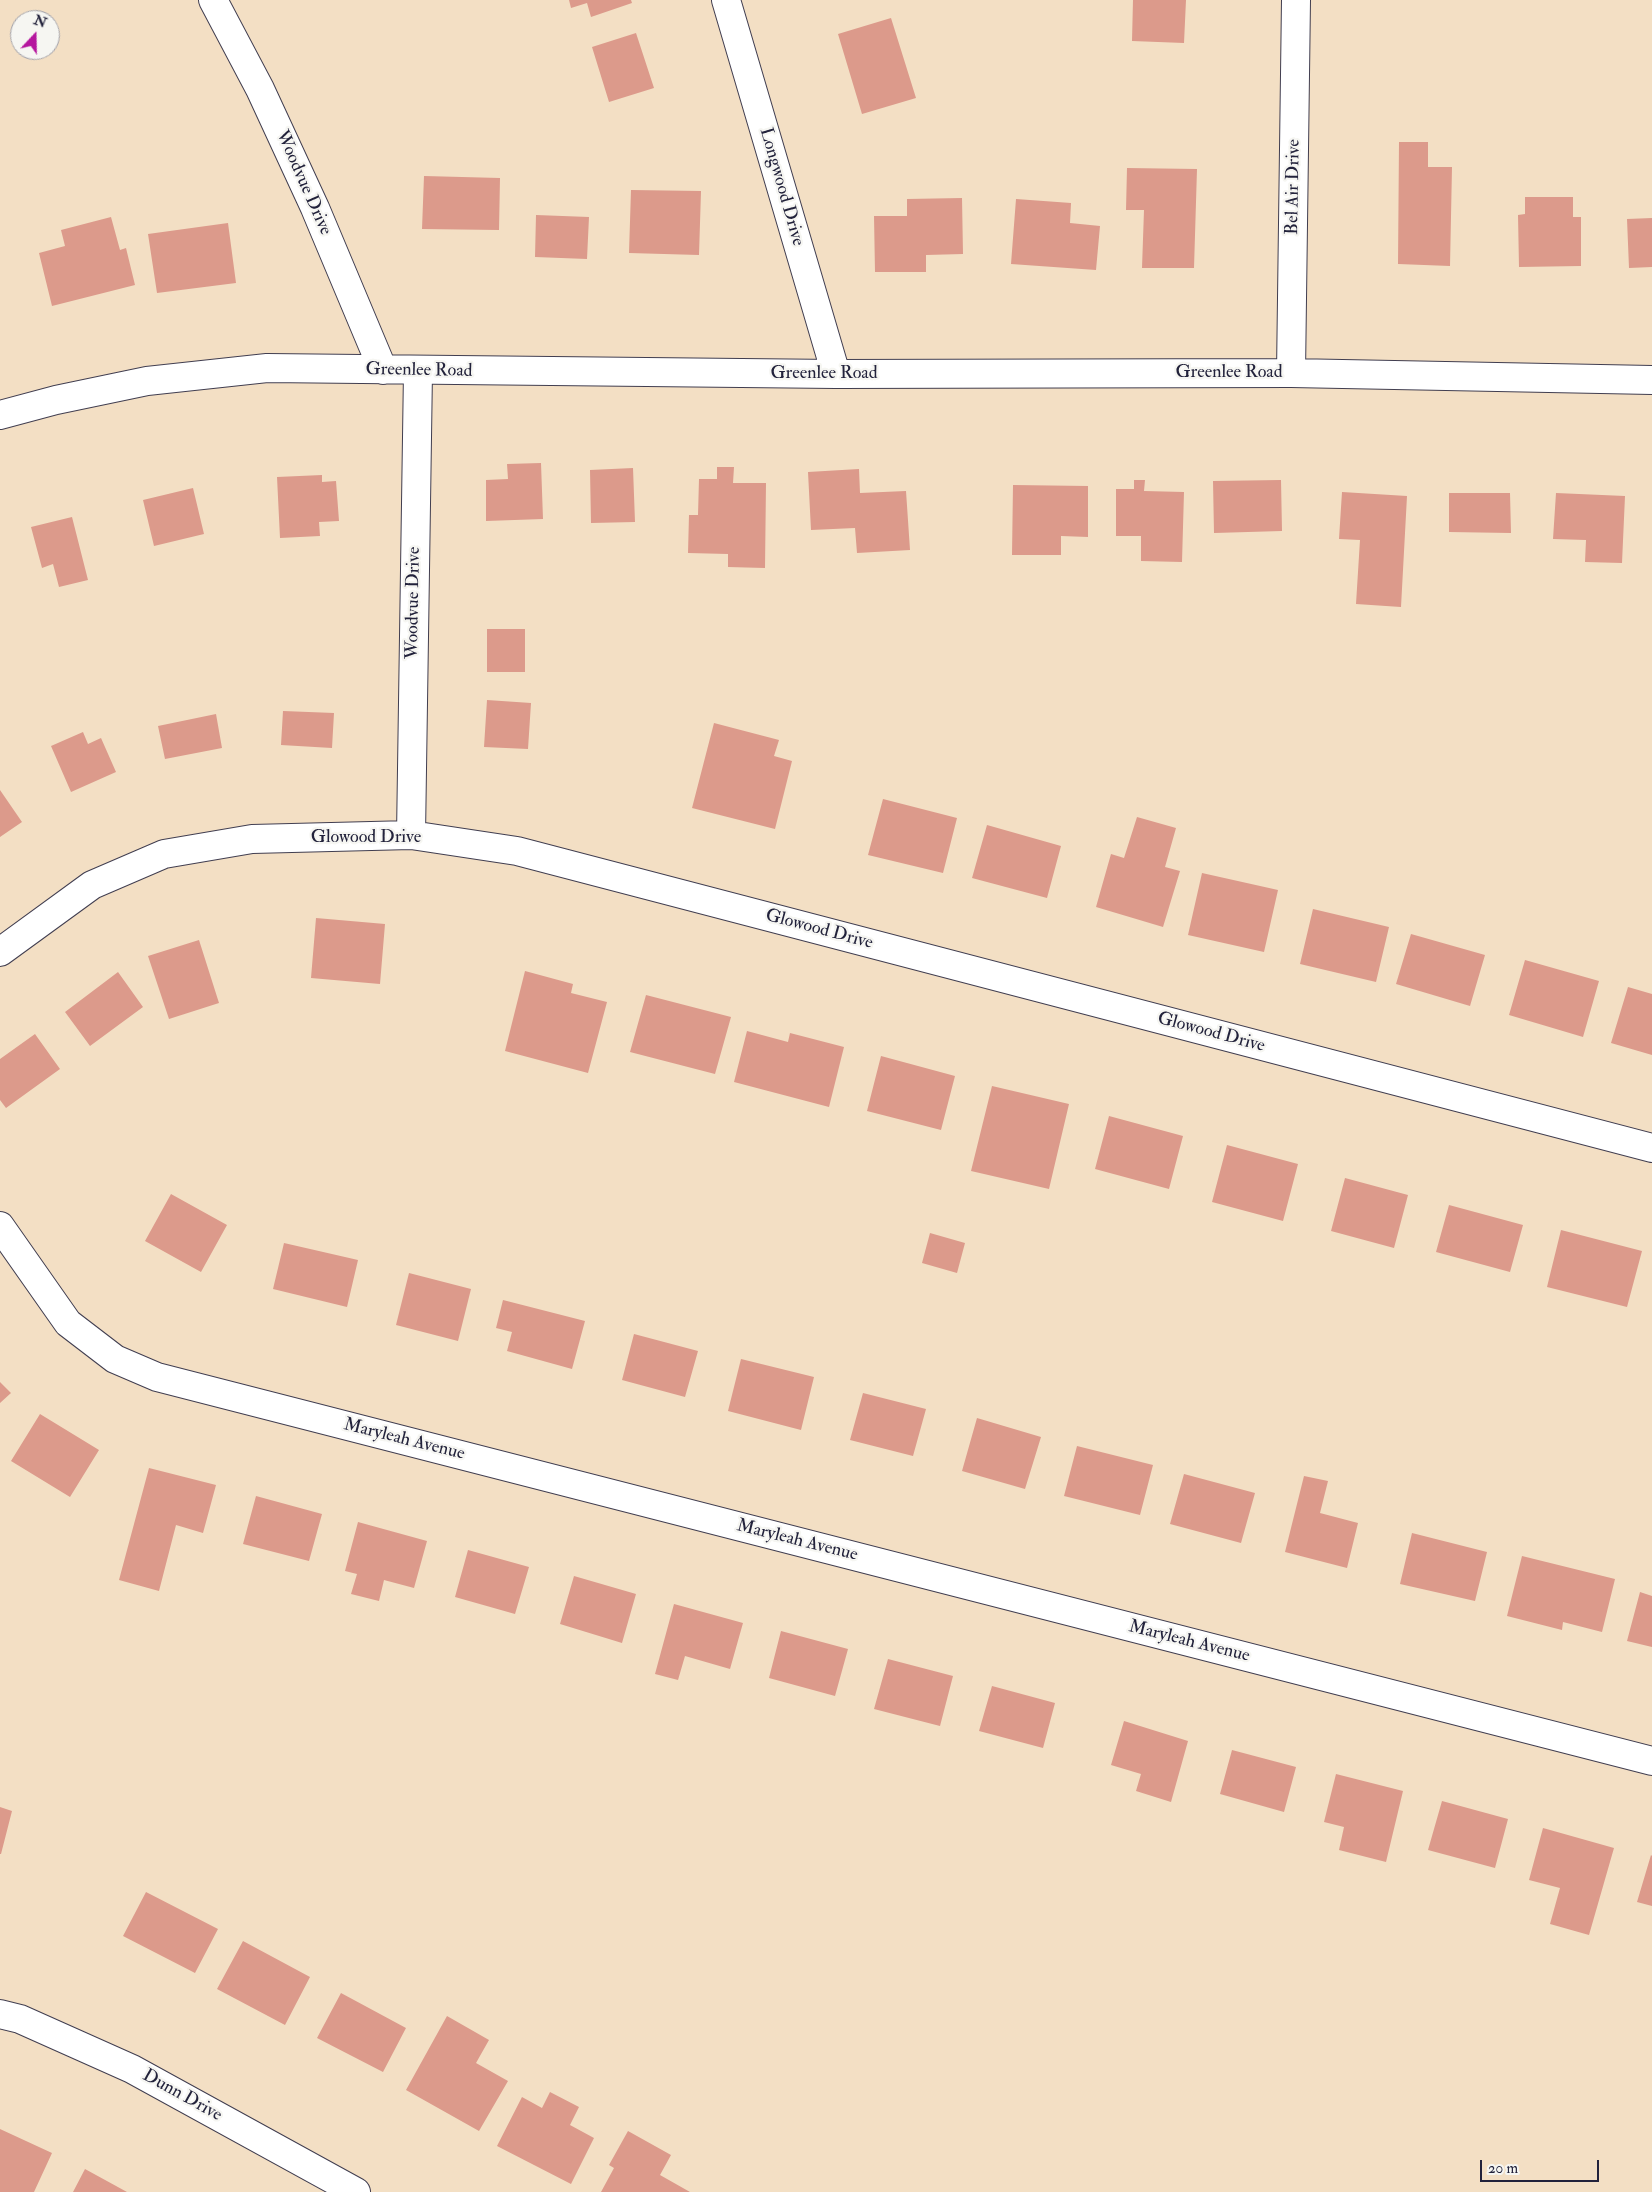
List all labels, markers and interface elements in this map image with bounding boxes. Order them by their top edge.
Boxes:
north arrow [10,10,60,60]
text: N [31,11,49,32]
street label: Longwood Drive [754,125,808,249]
street label: Woodvue Drive [270,127,336,239]
street label: Bel Air Drive [1282,139,1306,235]
street label: Greenlee Road [365,359,473,383]
street label: Greenlee Road [1175,362,1283,384]
street label: Greenlee Road [770,363,878,385]
street label: Woodvue Drive [402,547,426,659]
street label: Glowood Drive [311,827,421,849]
street label: Glowood Drive [763,905,875,955]
street label: Glowood Drive [1155,1008,1267,1058]
street label: Maryleah Avenue [341,1415,467,1465]
street label: Maryleah Avenue [734,1516,860,1566]
street label: Maryleah Avenue [1126,1617,1252,1667]
street label: Dunn Drive [138,2065,226,2127]
scale bar [1482,2150,1601,2182]
text: 20 m [1488,2159,1518,2178]

